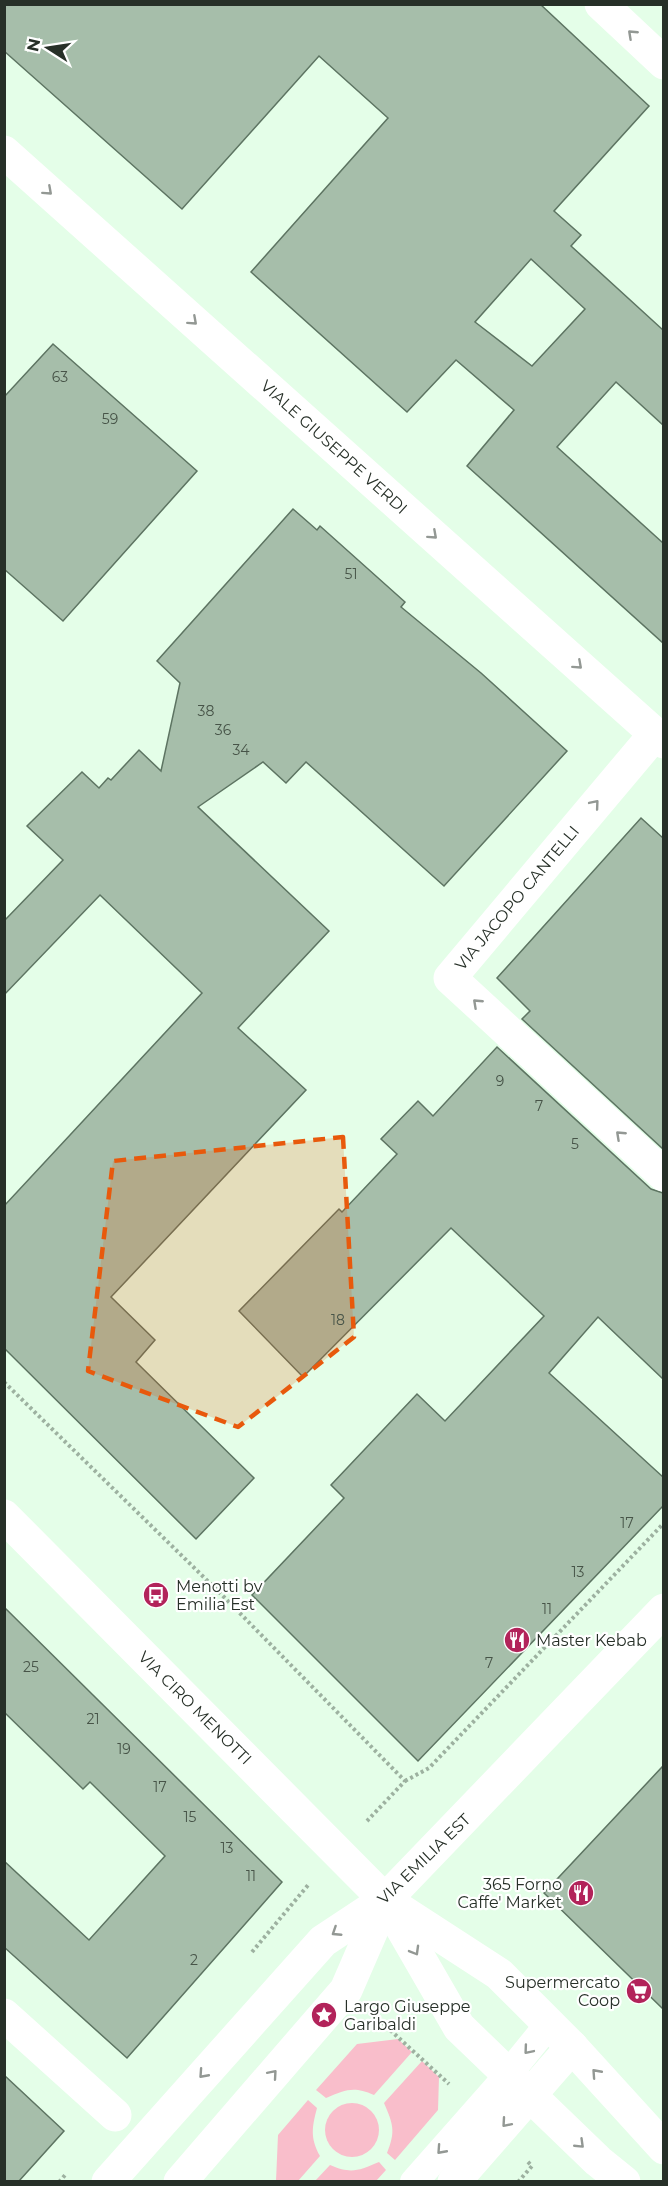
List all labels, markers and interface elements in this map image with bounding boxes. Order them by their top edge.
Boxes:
north arrow [18,18,78,78]
one-way arrow [628,30,639,41]
text: N [23,37,44,53]
one-way arrow [41,184,52,195]
one-way arrow [187,314,197,325]
house number: 63 [52,368,68,386]
street label: VIALE GIUSEPPE VERDI [257,376,411,518]
house number: 59 [102,410,118,428]
one-way arrow [426,528,437,539]
house number: 51 [345,565,357,583]
one-way arrow [571,658,582,669]
house number: 38 [198,702,214,720]
house number: 36 [215,721,232,739]
house number: 34 [232,741,250,759]
one-way arrow [588,800,599,811]
street label: VIA JACOPO CANTELLI [451,822,583,974]
one-way arrow [473,999,484,1010]
house number: 9 [496,1072,504,1090]
house number: 7 [535,1097,543,1115]
one-way arrow [617,1131,627,1142]
house number: 5 [571,1135,579,1153]
house number: 18 [331,1311,345,1329]
house number: 17 [620,1514,634,1532]
house number: 13 [572,1563,585,1581]
place label: Menotti bv Emilia Est [176,1577,263,1614]
bus stop icon: Menotti bv Emilia Est [141,1580,171,1610]
house number: 11 [542,1600,552,1618]
restaurant icon: Master Kebab [502,1625,532,1655]
place label: Master Kebab [536,1631,647,1650]
street label: VIA CIRO MENOTTI [134,1647,256,1769]
house number: 7 [485,1654,493,1672]
house number: 25 [23,1658,39,1676]
house number: 21 [86,1710,100,1728]
house number: 19 [117,1740,131,1758]
house number: 17 [153,1778,167,1796]
house number: 15 [184,1808,197,1826]
street label: VIA EMILIA EST [374,1809,475,1908]
house number: 13 [221,1839,234,1857]
house number: 11 [246,1867,256,1885]
place label: 365 Forno Caffe' Market [458,1875,562,1912]
restaurant icon: 365 Forno Caffe' Market [566,1878,596,1908]
one-way arrow [332,1925,343,1936]
one-way arrow [407,1945,419,1955]
house number: 2 [190,1951,198,1969]
place label: Supermercato Coop [505,1973,620,2010]
supermarket icon: Supermercato Coop [624,1976,654,2006]
place label: Largo Giuseppe Garibaldi [344,1997,471,2034]
place icon: Largo Giuseppe Garibaldi [309,2000,339,2030]
one-way arrow [525,2043,536,2054]
one-way arrow [199,2067,210,2078]
one-way arrow [266,2070,277,2081]
one-way arrow [592,2070,603,2080]
one-way arrow [503,2116,514,2127]
one-way arrow [573,2137,584,2148]
one-way arrow [437,2144,448,2154]

